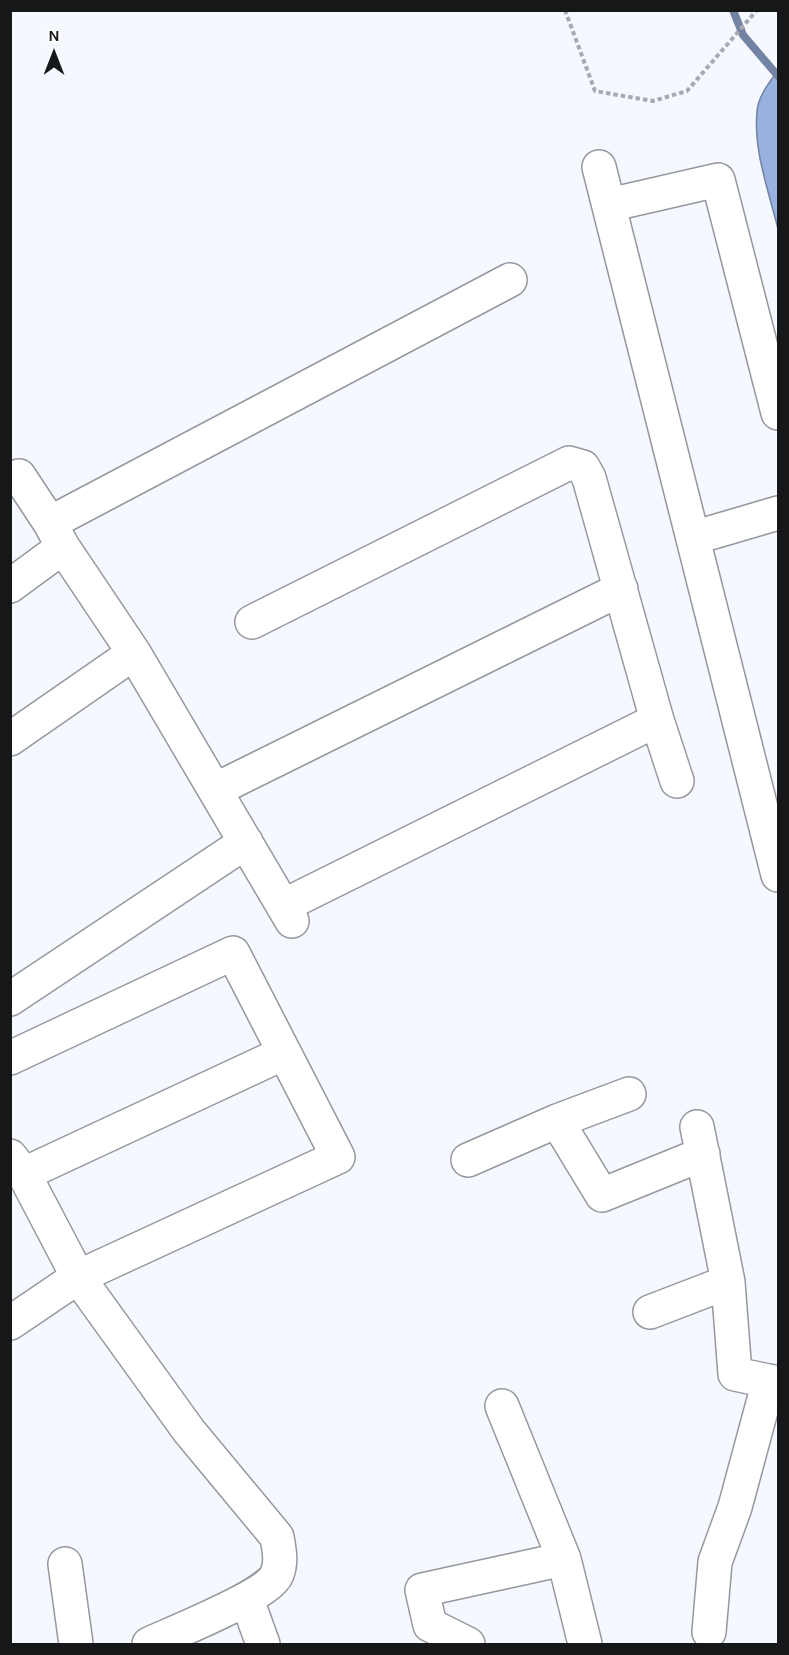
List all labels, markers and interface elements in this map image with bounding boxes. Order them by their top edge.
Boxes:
north arrow [24,24,84,84]
text: N [48,26,60,45]

